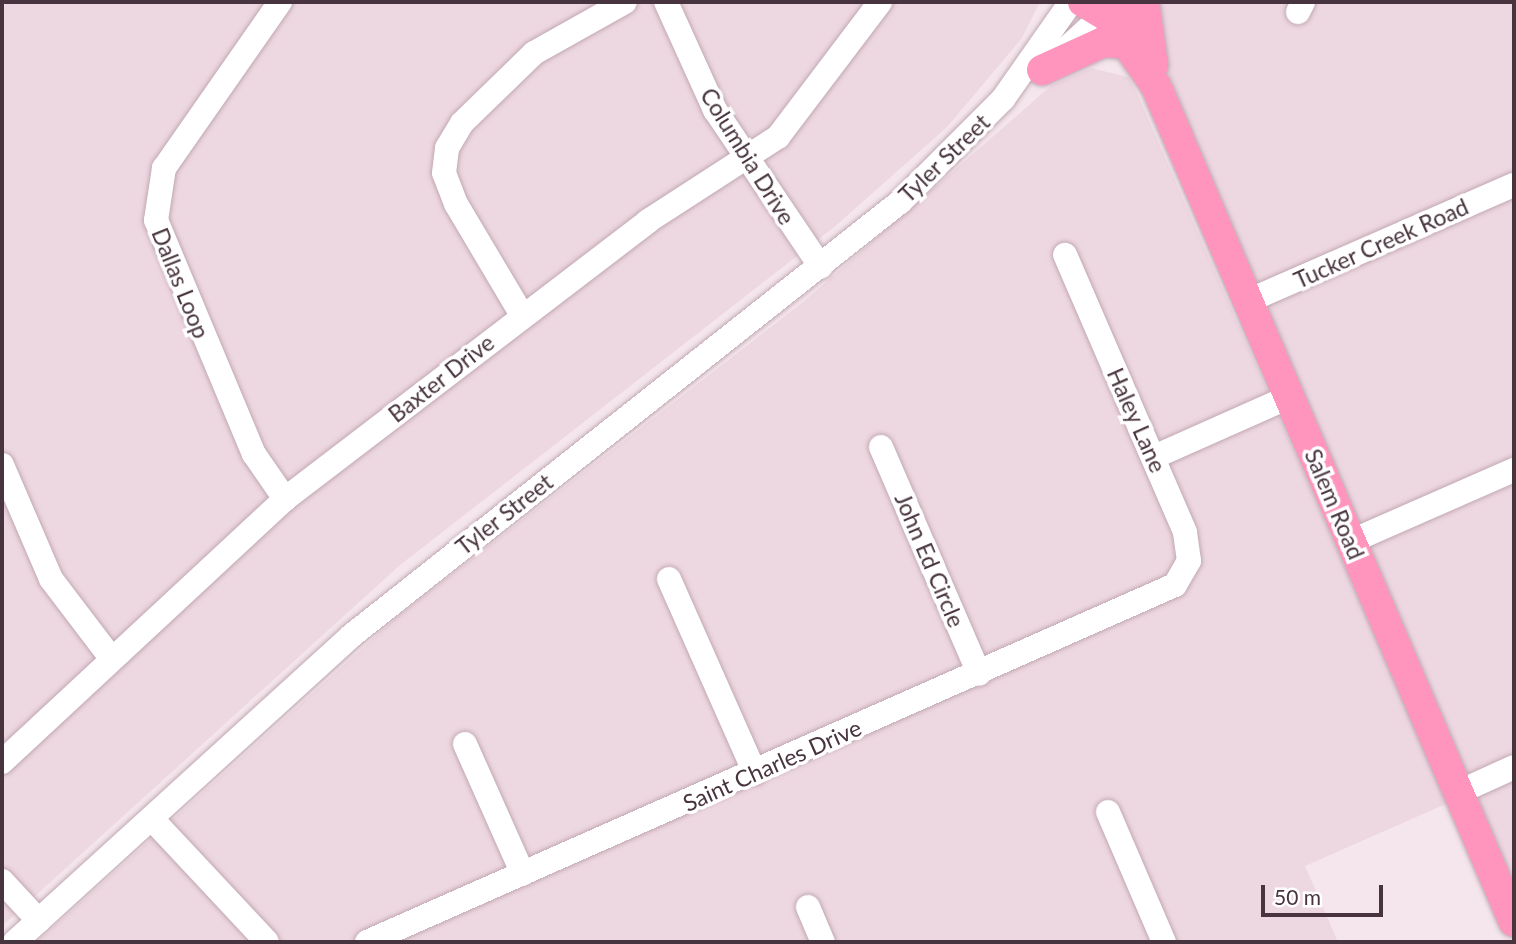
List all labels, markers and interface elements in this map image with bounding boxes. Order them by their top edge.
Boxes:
street label: Columbia Drive [695,83,801,229]
street label: Tyler Street [893,108,995,208]
street label: Tucker Creek Road [1289,192,1473,294]
street label: Dallas Loop [146,224,216,342]
street label: Baxter Drive [382,328,500,428]
street label: Haley Lane [1102,363,1172,477]
street label: Salem Road [1299,445,1371,563]
street label: Tyler Street [450,467,558,561]
street label: John Ed Circle [889,489,971,631]
street label: Saint Charles Drive [679,713,865,817]
scale bar [1264,870,1386,914]
text: 50 m [1274,884,1321,909]

